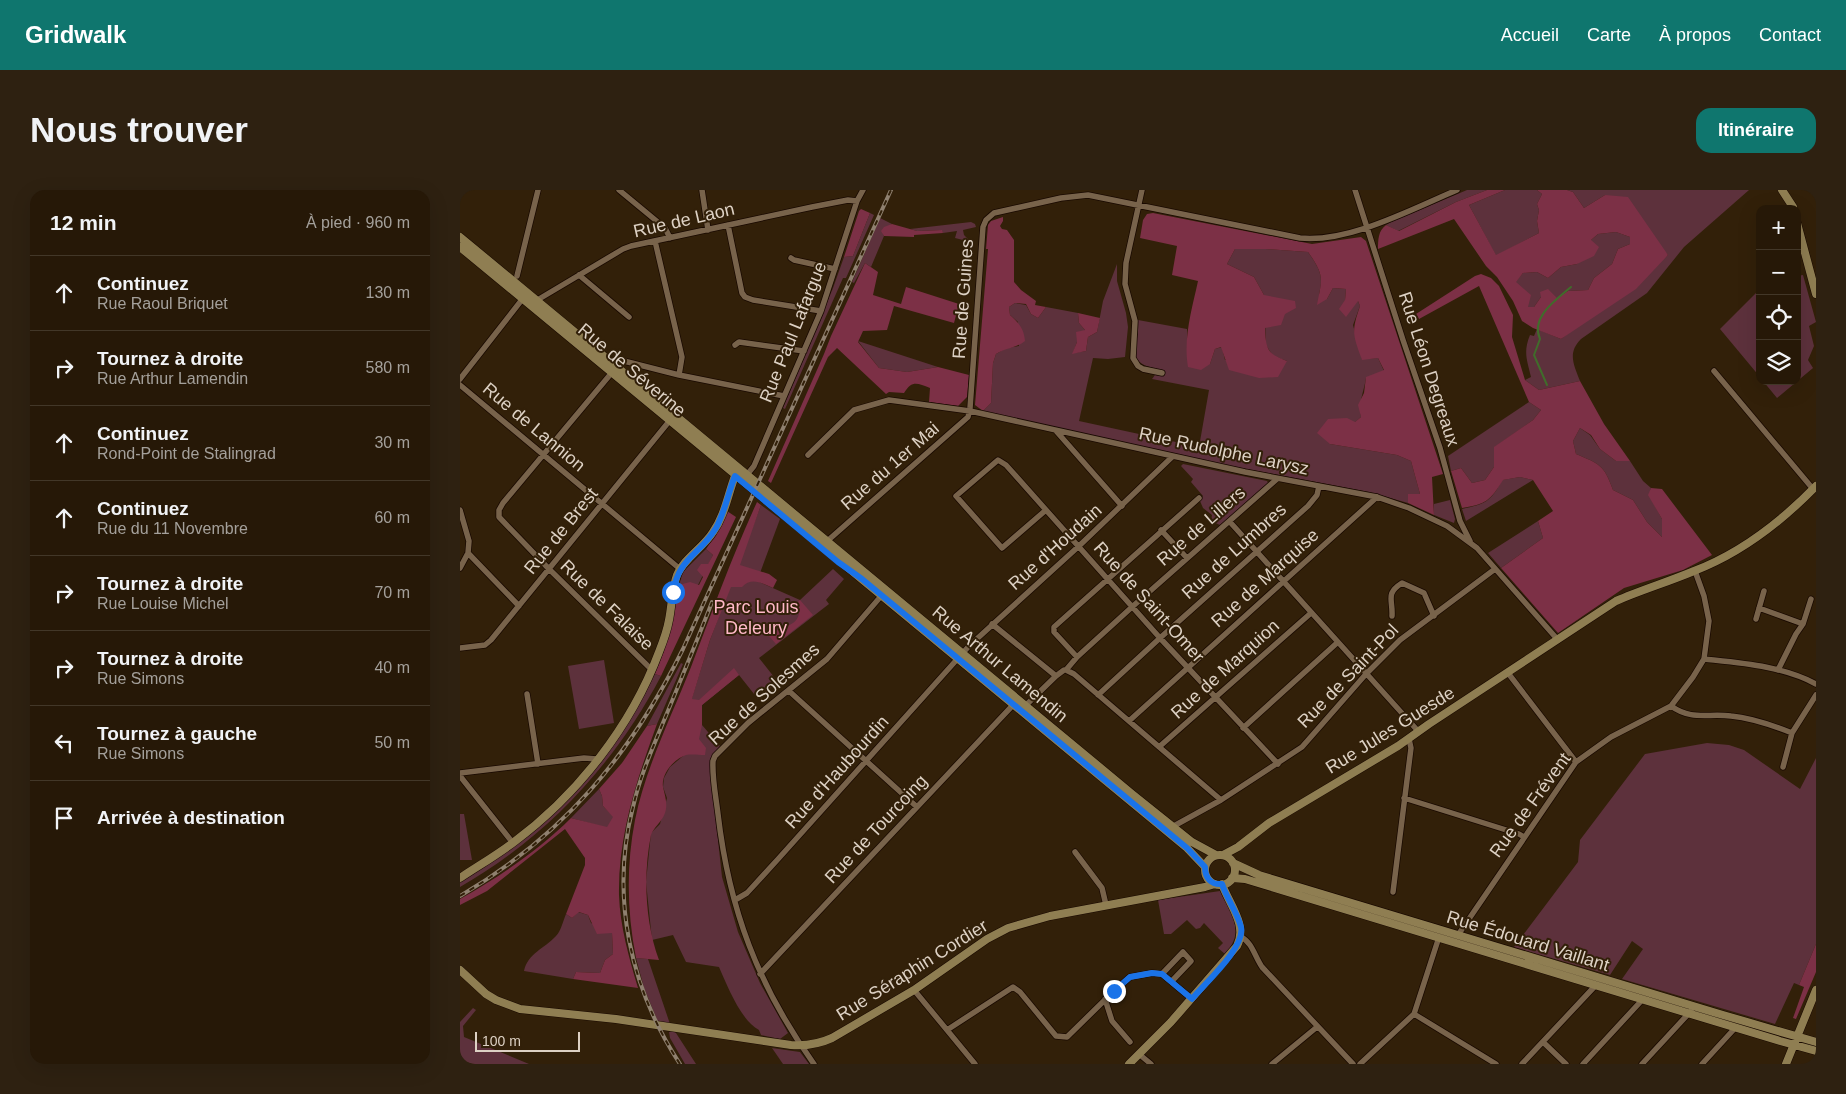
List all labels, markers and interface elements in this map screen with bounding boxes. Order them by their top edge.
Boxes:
text: Gridwalk [25,21,126,48]
text: Accueil [1501,25,1559,45]
text: Carte [1587,25,1631,45]
text: À propos [1659,25,1731,45]
text: Contact [1759,25,1821,45]
button: Itinéraire [1696,108,1816,153]
text: Nous trouver [30,110,248,149]
street label: Rue de Laon [632,199,736,241]
map controls [1756,205,1801,385]
button: + [1756,205,1801,250]
text: 12 min [50,211,117,234]
text: À pied · 960 m [306,214,410,231]
street label: Rue de Guines [949,238,977,360]
button: − [1756,250,1801,295]
street label: Rue Paul Lafargue [756,259,830,405]
text: Continuez [97,273,189,294]
icon: ahead [50,279,78,307]
text: 130 m [366,284,410,301]
street label: Rue Léon Degreaux [1395,289,1463,449]
text: Rue Raoul Briquet [97,295,228,312]
button: locate [1756,295,1801,340]
street label: Rue de Séverine [574,319,690,421]
button: layers [1756,340,1801,385]
text: Tournez à droite [97,348,243,369]
icon: right [50,354,78,382]
text: 580 m [366,359,410,376]
text: Rue Arthur Lamendin [97,370,248,387]
street label: Rue de Lannion [479,378,589,476]
street label: Rue du 1er Mai [837,418,943,514]
text: Continuez [97,423,189,444]
street label: Rue Rudolphe Larysz [1137,423,1311,479]
icon: ahead [50,429,78,457]
text: 30 m [374,434,410,451]
text: Rond-Point de Stalingrad [97,445,276,462]
street label: Rue de Lillers [1153,482,1249,570]
street label: Rue de Brest [520,484,602,578]
text: Continuez [97,498,189,519]
street label: Rue de Lumbres [1178,499,1290,603]
street label: Rue d'Houdain [1004,500,1106,594]
icon: ahead [50,504,78,532]
text: 60 m [374,509,410,526]
text: Rue du 11 Novembre [97,520,248,537]
street label: Rue de Marquise [1207,525,1323,631]
street label: Rue de Saint-Omer [1090,538,1208,666]
street label: Rue de Falaise [557,556,657,654]
text: Tournez à droite [97,573,243,594]
icon: right [50,579,78,607]
route start [662,581,685,604]
text: 70 m [374,584,410,601]
text: Rue Louise Michel [97,595,229,612]
park label: Parc Louis Deleury [713,597,799,638]
street label: Rue Arthur Lamendin [928,602,1072,726]
street label: Rue de Marquion [1167,615,1283,723]
street label: Rue de Saint-Pol [1294,620,1402,732]
street label: Rue de Solesmes [705,639,823,749]
text: Tournez à droite [97,648,243,669]
icon: right [50,654,78,682]
text: 40 m [374,659,410,676]
text: Rue Simons [97,670,184,687]
street label: Rue Jules Guesde [1322,682,1458,778]
street label: Rue d'Haubourdin [781,712,893,832]
text: Tournez à gauche [97,723,257,744]
icon: left [50,729,78,757]
text: 50 m [374,734,410,751]
text: Rue Simons [97,745,184,762]
street label: Rue de Frévent [1485,749,1575,861]
street label: Rue de Tourcoing [821,771,931,887]
icon: arrive [50,804,78,832]
text: Arrivée à destination [97,807,285,828]
street label: Rue Édouard Vaillant [1444,907,1612,975]
street label: Rue Séraphin Cordier [833,915,991,1025]
route end [1103,980,1126,1003]
scale bar [475,1029,580,1052]
text: 100 m [482,1033,521,1049]

